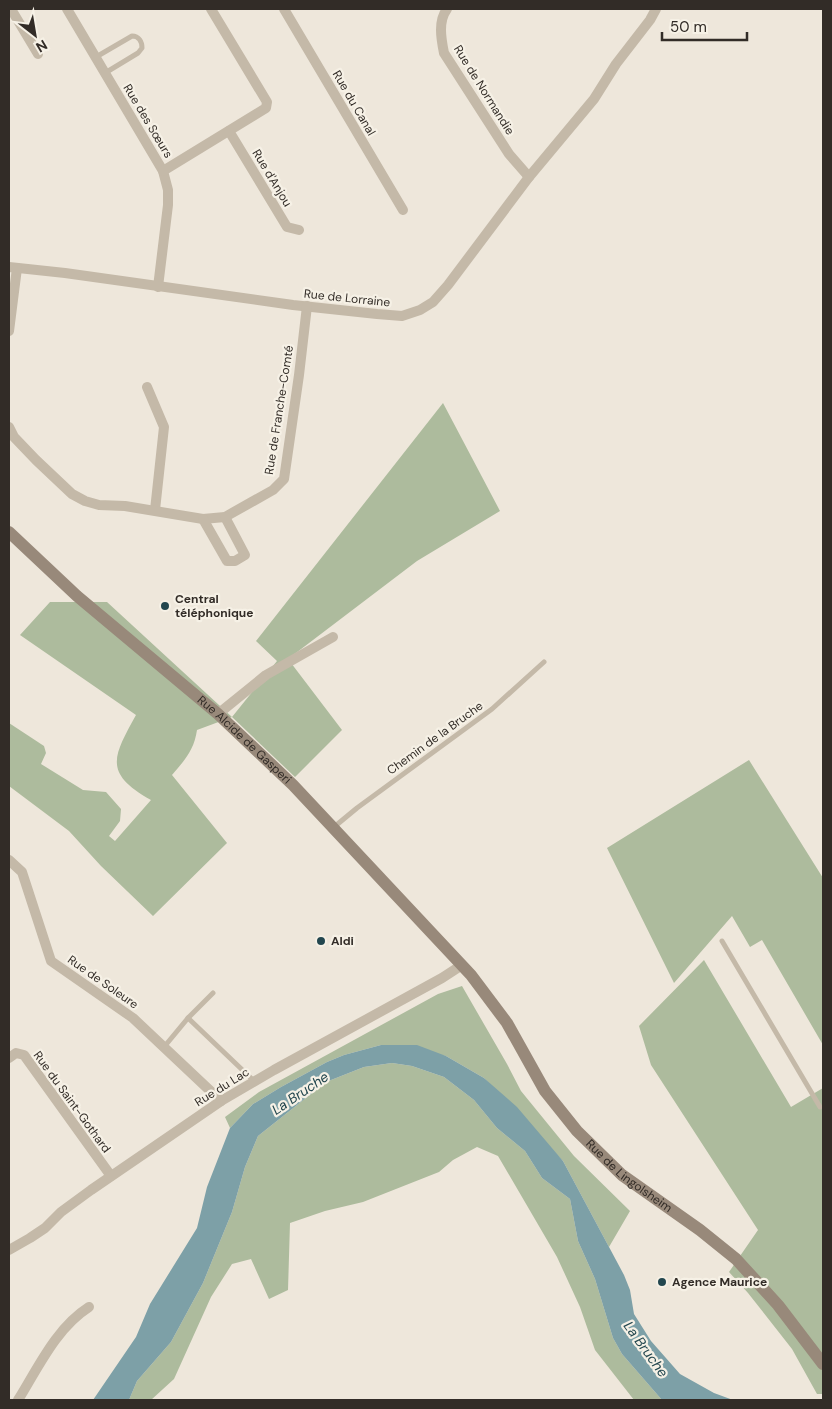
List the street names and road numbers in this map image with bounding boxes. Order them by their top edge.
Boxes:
street label: Rue de Normandie [450,42,518,138]
street label: Rue du Canal [329,67,379,139]
street label: Rue des Sœurs [120,81,176,161]
street label: Rue d'Anjou [249,146,296,210]
street label: Rue de Lorraine [303,286,391,311]
street label: Rue de Franche-Comté [261,344,297,476]
street label: Rue Alcide de Gasperi [194,692,295,787]
street label: Chemin de la Bruche [384,698,486,778]
street label: Rue de Soleure [64,952,142,1012]
street label: Rue du Saint-Gothard [30,1048,114,1156]
street label: Rue du Lac [192,1064,252,1110]
street label: Rue de Lingolsheim [582,1136,675,1216]

